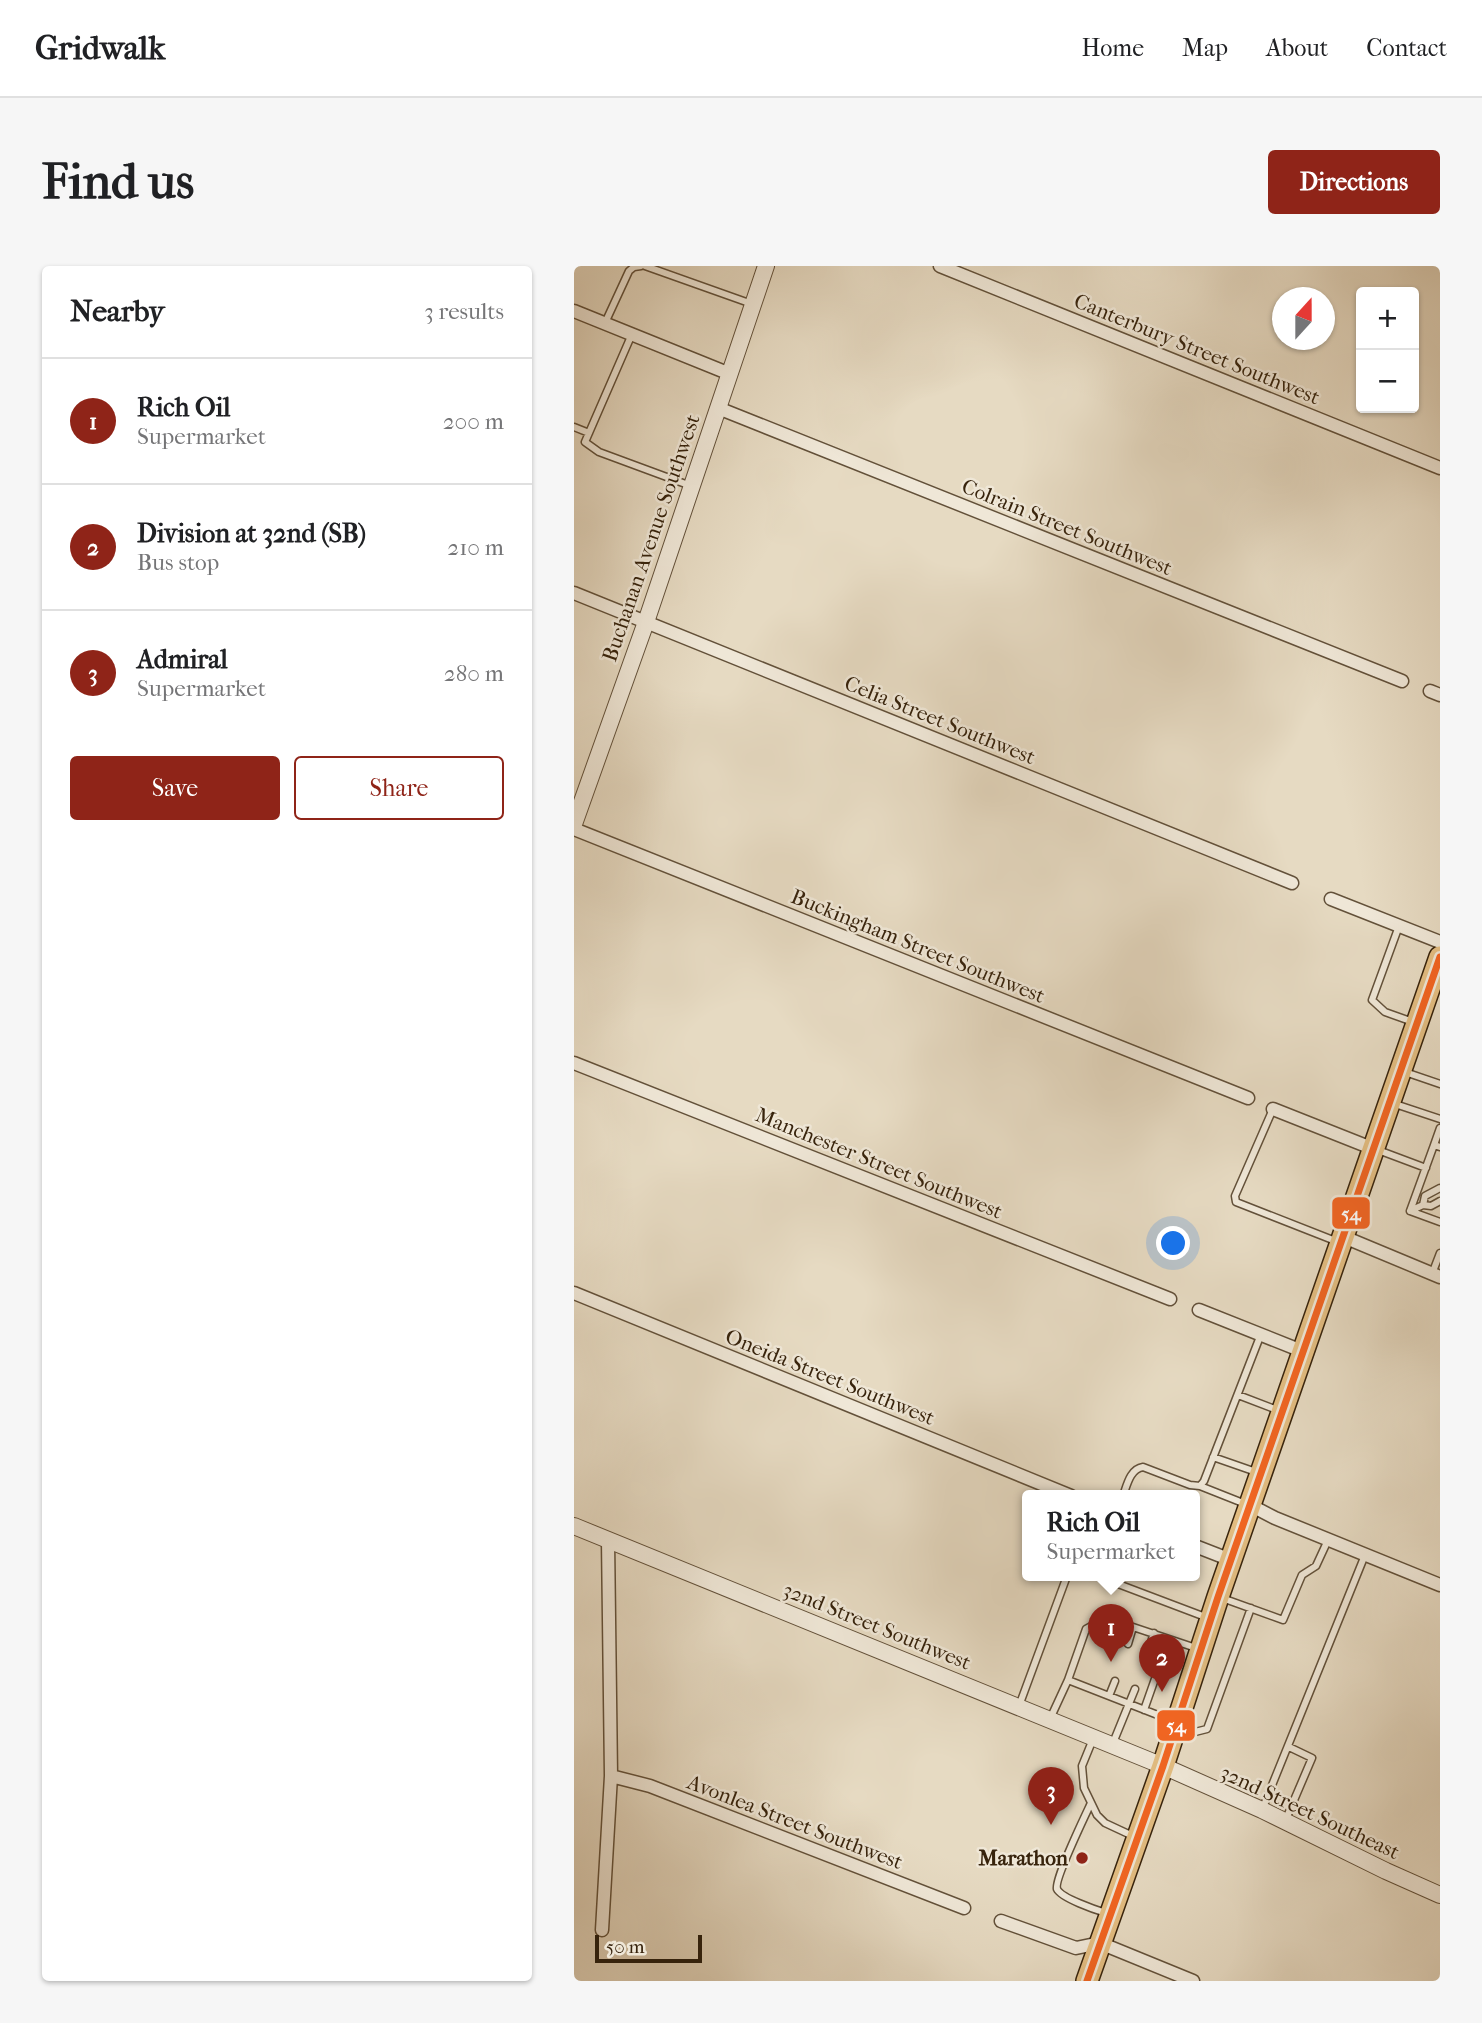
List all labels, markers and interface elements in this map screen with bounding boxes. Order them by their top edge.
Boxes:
text: Gridwalk [35,29,165,68]
text: Home [1082,34,1144,62]
text: Map [1182,34,1228,62]
text: About [1266,34,1328,62]
text: Contact [1366,34,1447,62]
button: Directions [1268,150,1440,214]
text: Find us [42,153,194,211]
north arrow [1272,287,1335,350]
map controls [1356,287,1419,413]
button: + [1356,287,1419,350]
street label: Canterbury Street Southwest [1071,289,1324,410]
text: Nearby [70,294,165,329]
text: 3 results [424,298,504,325]
button: − [1356,350,1419,413]
text: Rich Oil [137,392,230,423]
text: 1 [89,408,97,435]
text: 200 m [443,408,504,435]
street label: Buchanan Avenue Southwest [597,411,705,665]
text: Supermarket [137,423,266,450]
street label: Colrain Street Southwest [958,474,1176,580]
text: Division at 32nd (SB) [137,518,366,549]
text: 2 [87,534,99,561]
text: 210 m [447,534,504,561]
text: Bus stop [137,549,219,576]
text: Admiral [137,644,228,675]
text: 3 [88,660,98,687]
text: 280 m [444,660,504,687]
street label: Celia Street Southwest [841,671,1039,769]
text: Supermarket [137,675,266,702]
button: Save [70,756,280,820]
button: Share [294,756,504,820]
street label: Buckingham Street Southwest [788,884,1049,1008]
street label: Manchester Street Southwest [752,1102,1006,1224]
line badge: 54 [1331,1196,1371,1230]
text: 54 [1341,1203,1361,1225]
your location [1156,1226,1190,1260]
street label: Oneida Street Southwest [722,1324,939,1430]
popup [1022,1490,1200,1581]
text: Rich Oil [1047,1507,1140,1538]
text: Supermarket [1047,1538,1175,1565]
street label: 32nd Street Southwest [780,1577,975,1675]
pin: 1 [1088,1604,1134,1662]
pin: 2 [1139,1634,1185,1692]
line badge: 54 [1156,1709,1196,1742]
text: 54 [1166,1715,1186,1737]
street label: 32nd Street Southeast [1217,1760,1404,1864]
pin: 3 [1028,1767,1074,1825]
street label: Avonlea Street Southwest [683,1769,907,1874]
place label: Marathon [978,1846,1069,1870]
marker: Marathon [1074,1850,1090,1866]
scale bar [595,1932,702,1964]
text: 50 m [606,1936,645,1958]

